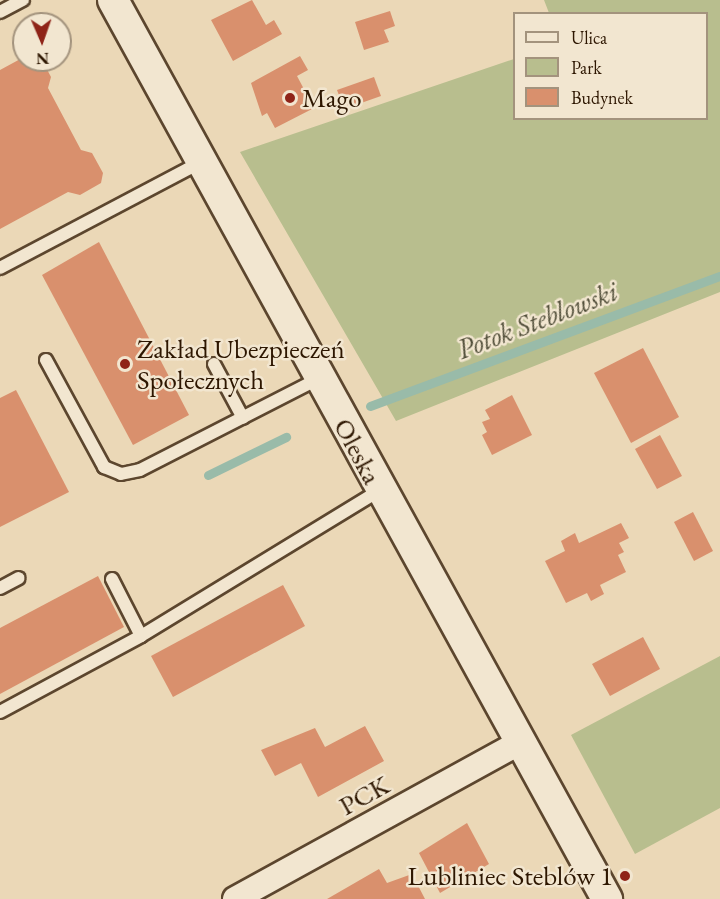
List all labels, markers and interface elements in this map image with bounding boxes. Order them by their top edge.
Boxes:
north arrow [12,12,72,72]
legend [513,12,708,120]
text: Ulica [571,26,607,49]
text: N [36,48,49,69]
text: Park [571,56,602,79]
place label: Mago [302,82,362,114]
text: Budynek [571,86,633,109]
marker: Mago [283,91,297,105]
water label: Potok Steblowski [452,274,622,366]
place label: Zakład Ubezpieczeń Społecznych [137,332,345,395]
marker: Zakład Ubezpieczeń Społecznych [118,357,132,371]
street label: Oleska [327,413,389,489]
street label: PCK [333,768,395,822]
place label: Lubliniec Steblów 1 [408,860,613,892]
marker: Lubliniec Steblów 1 [618,869,632,883]

